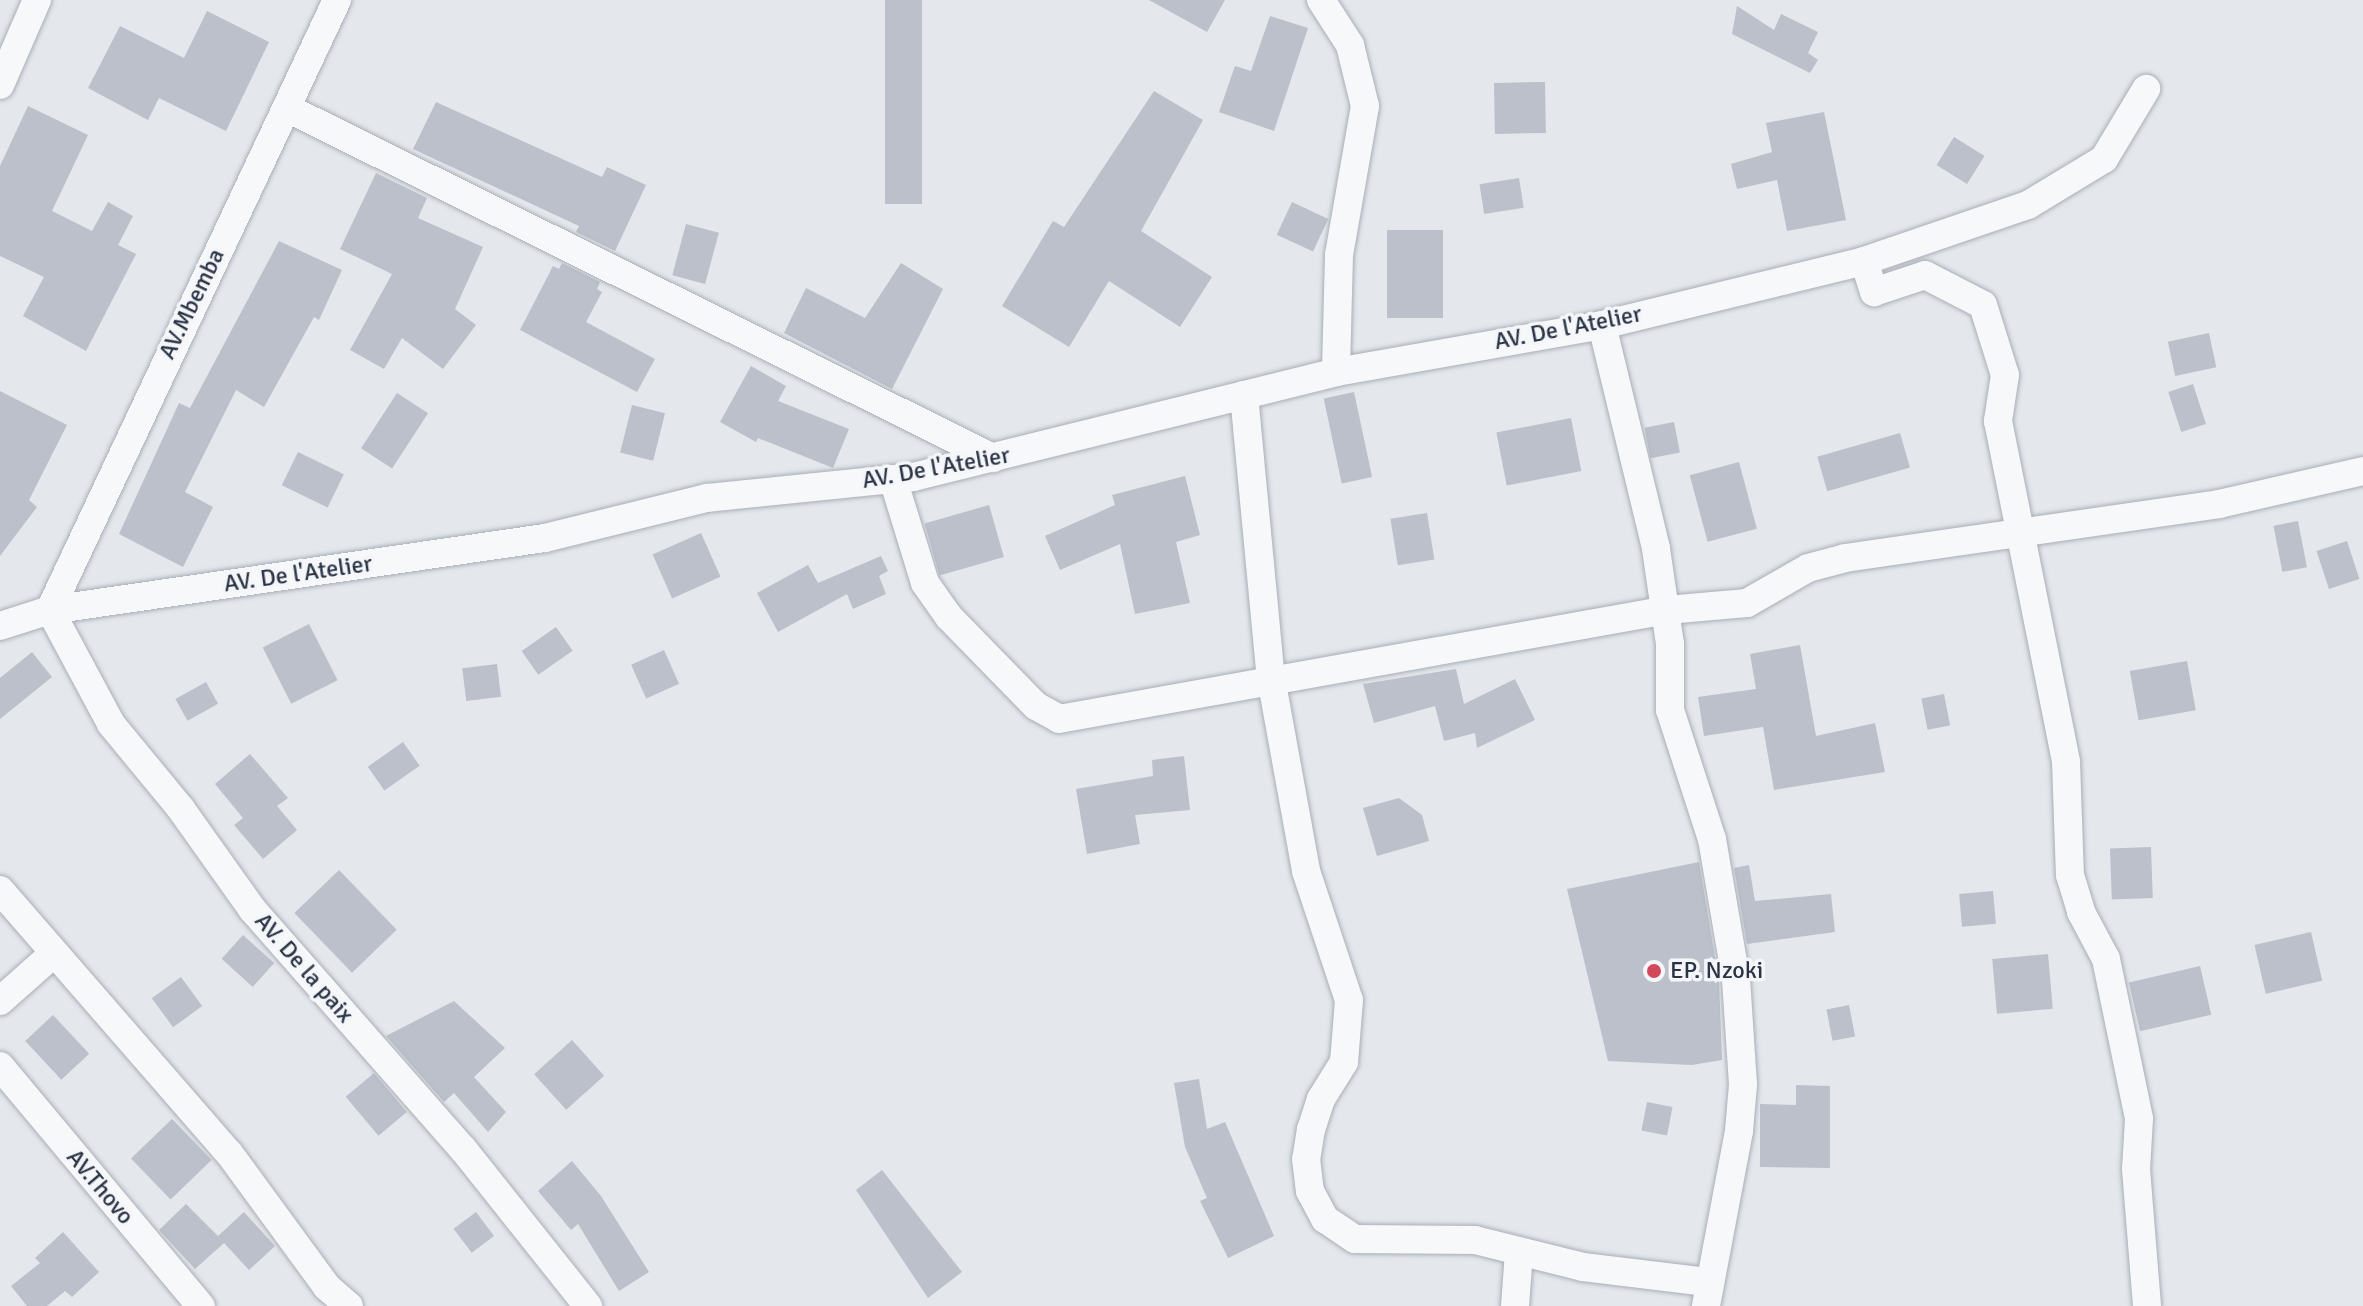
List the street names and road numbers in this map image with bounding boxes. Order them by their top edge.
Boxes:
street label: AV.Mbemba [153,244,231,364]
street label: AV. De l'Atelier [1492,300,1644,356]
street label: AV. De l'Atelier [860,441,1012,495]
street label: AV. De l'Atelier [222,549,374,599]
street label: AV. De la paix [248,907,360,1029]
street label: AV.Thovo [60,1143,140,1231]

